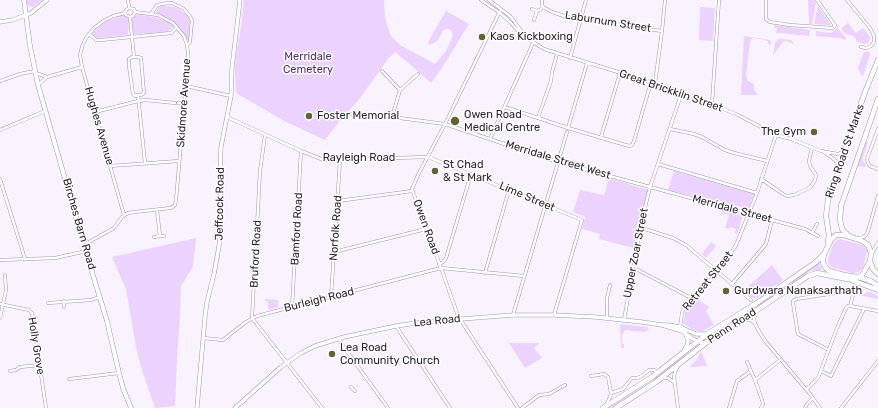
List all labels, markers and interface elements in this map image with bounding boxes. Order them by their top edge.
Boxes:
street label: Laburnum Street [564,9,652,35]
place label: Kaos Kickboxing [490,30,573,44]
marker: Kaos Kickboxing [477,32,487,42]
park label: Merridale Cemetery [283,50,333,76]
street label: Skidmore Avenue [174,58,194,148]
street label: Great Brickkiln Street [617,67,725,115]
street label: Hughes Avenue [82,85,116,167]
street label: Ring Road St Marks [823,102,867,200]
place label: Owen Road Medical Centre [464,108,540,134]
place label: Foster Memorial [317,109,399,123]
marker: Foster Memorial [304,111,314,121]
marker: Owen Road Medical Centre [449,115,461,127]
place label: The Gym [761,125,806,139]
marker: The Gym [809,127,819,137]
street label: Merridale Street West [504,138,612,182]
street label: Rayleigh Road [323,151,395,165]
place label: St Chad & St Mark [443,158,492,184]
marker: St Chad & St Mark [430,166,440,176]
street label: Jeffcock Road [213,167,227,241]
street label: Birches Barn Road [60,177,98,271]
street label: Lime Street [497,179,557,215]
street label: Bamford Road [289,192,305,266]
street label: Merridale Street [691,192,773,226]
street label: Norfolk Road [327,195,345,261]
street label: Owen Road [410,198,442,256]
street label: Upper Zoar Street [621,207,651,299]
street label: Bruford Road [248,220,264,288]
street label: Retreat Street [680,249,736,313]
place label: Gurdwara Nanaksarthath [734,284,862,298]
street label: Burleigh Road [283,285,355,315]
marker: Gurdwara Nanaksarthath [721,286,731,296]
street label: Penn Road [705,305,759,347]
street label: Lea Road [413,312,461,330]
street label: Holly Grove [25,316,47,376]
place label: Lea Road Community Church [340,341,440,367]
marker: Lea Road Community Church [327,349,337,359]

